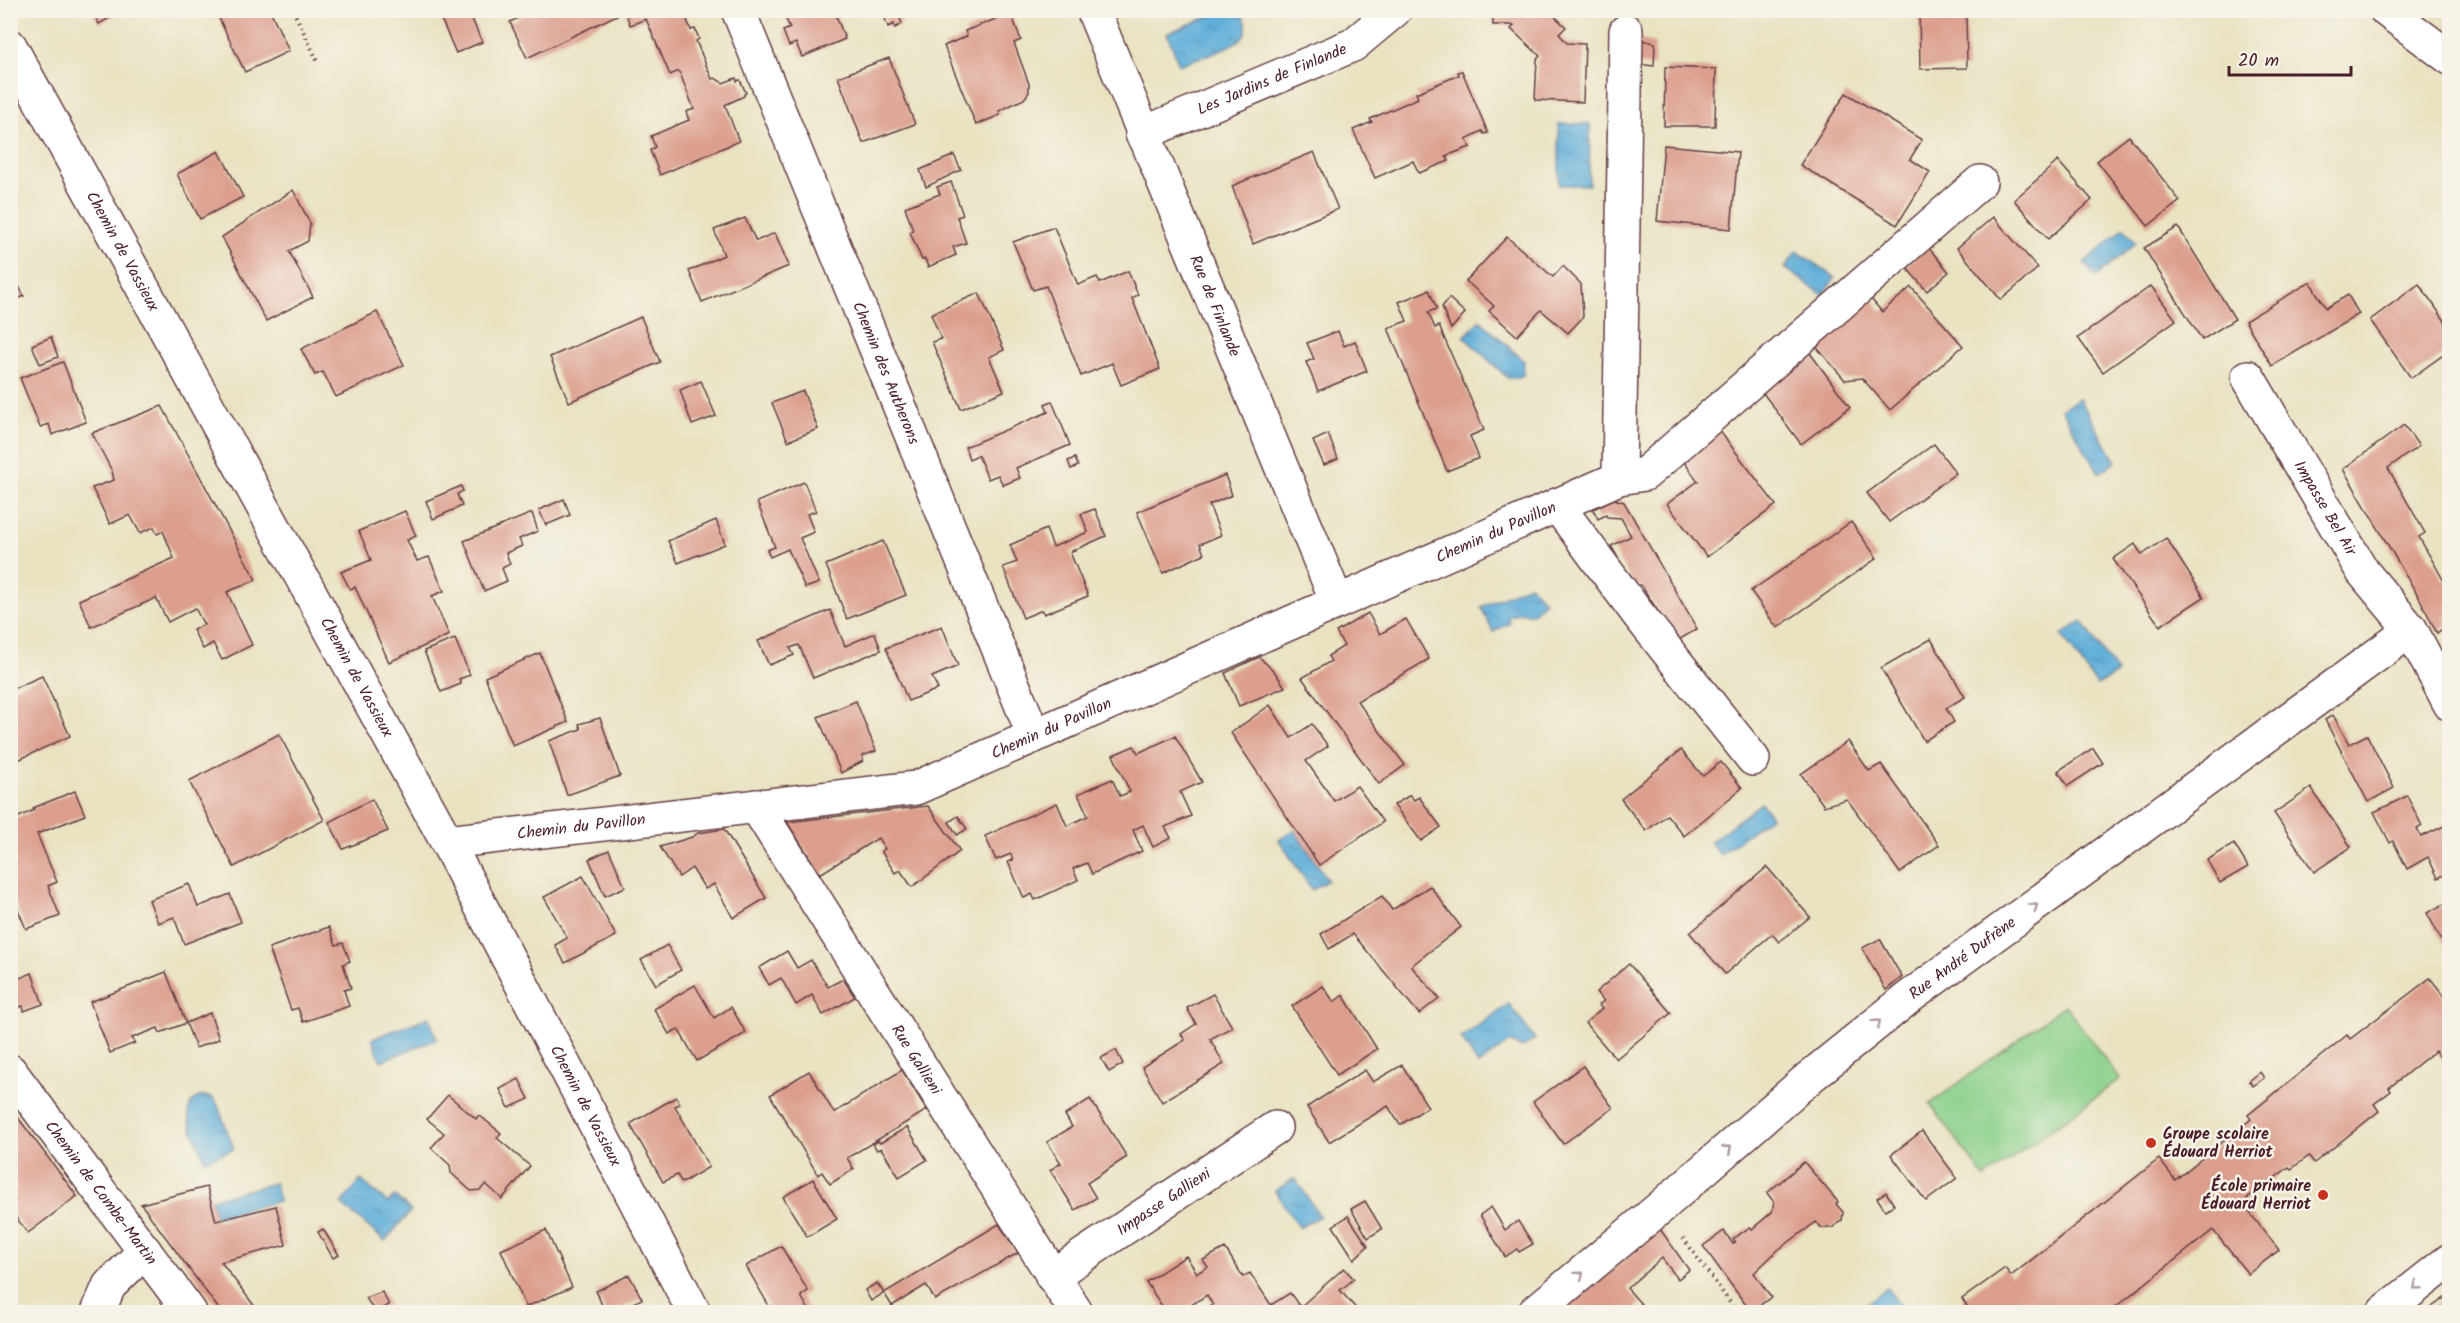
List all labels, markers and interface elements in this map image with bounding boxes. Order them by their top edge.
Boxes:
street label: Les Jardins de Finlande [1193,36,1351,122]
scale bar [2229,39,2350,77]
text: 20 m [2238,47,2279,76]
street label: Chemin de Vassieux [79,186,166,317]
street label: Rue de Finlande [1183,251,1247,361]
street label: Chemin des Autherons [846,298,926,449]
street label: Impasse Bel Air [2287,456,2364,562]
street label: Chemin du Pavillon [1432,495,1560,570]
street label: Chemin de Vassieux [313,613,400,743]
street label: Chemin du Pavillon [987,691,1116,766]
street label: Chemin du Pavillon [515,807,647,846]
one-way arrow [2027,903,2038,914]
street label: Rue André Dufrène [1903,910,2021,1006]
street label: Rue Gallieni [885,1019,949,1101]
one-way arrow [1870,1020,1881,1031]
street label: Chemin de Vassieux [543,1041,628,1172]
street label: Chemin de Combe-Martin [39,1115,163,1270]
place label: Groupe scolaire Édouard Herriot [2163,1122,2274,1165]
marker: Groupe scolaire Édouard Herriot [2144,1136,2158,1150]
one-way arrow [1721,1145,1732,1156]
street label: Impasse Gallieni [1111,1161,1217,1242]
place label: École primaire Édouard Herriot [2201,1174,2312,1217]
marker: École primaire Édouard Herriot [2316,1188,2330,1202]
one-way arrow [1573,1271,1584,1282]
one-way arrow [2412,1279,2423,1290]

